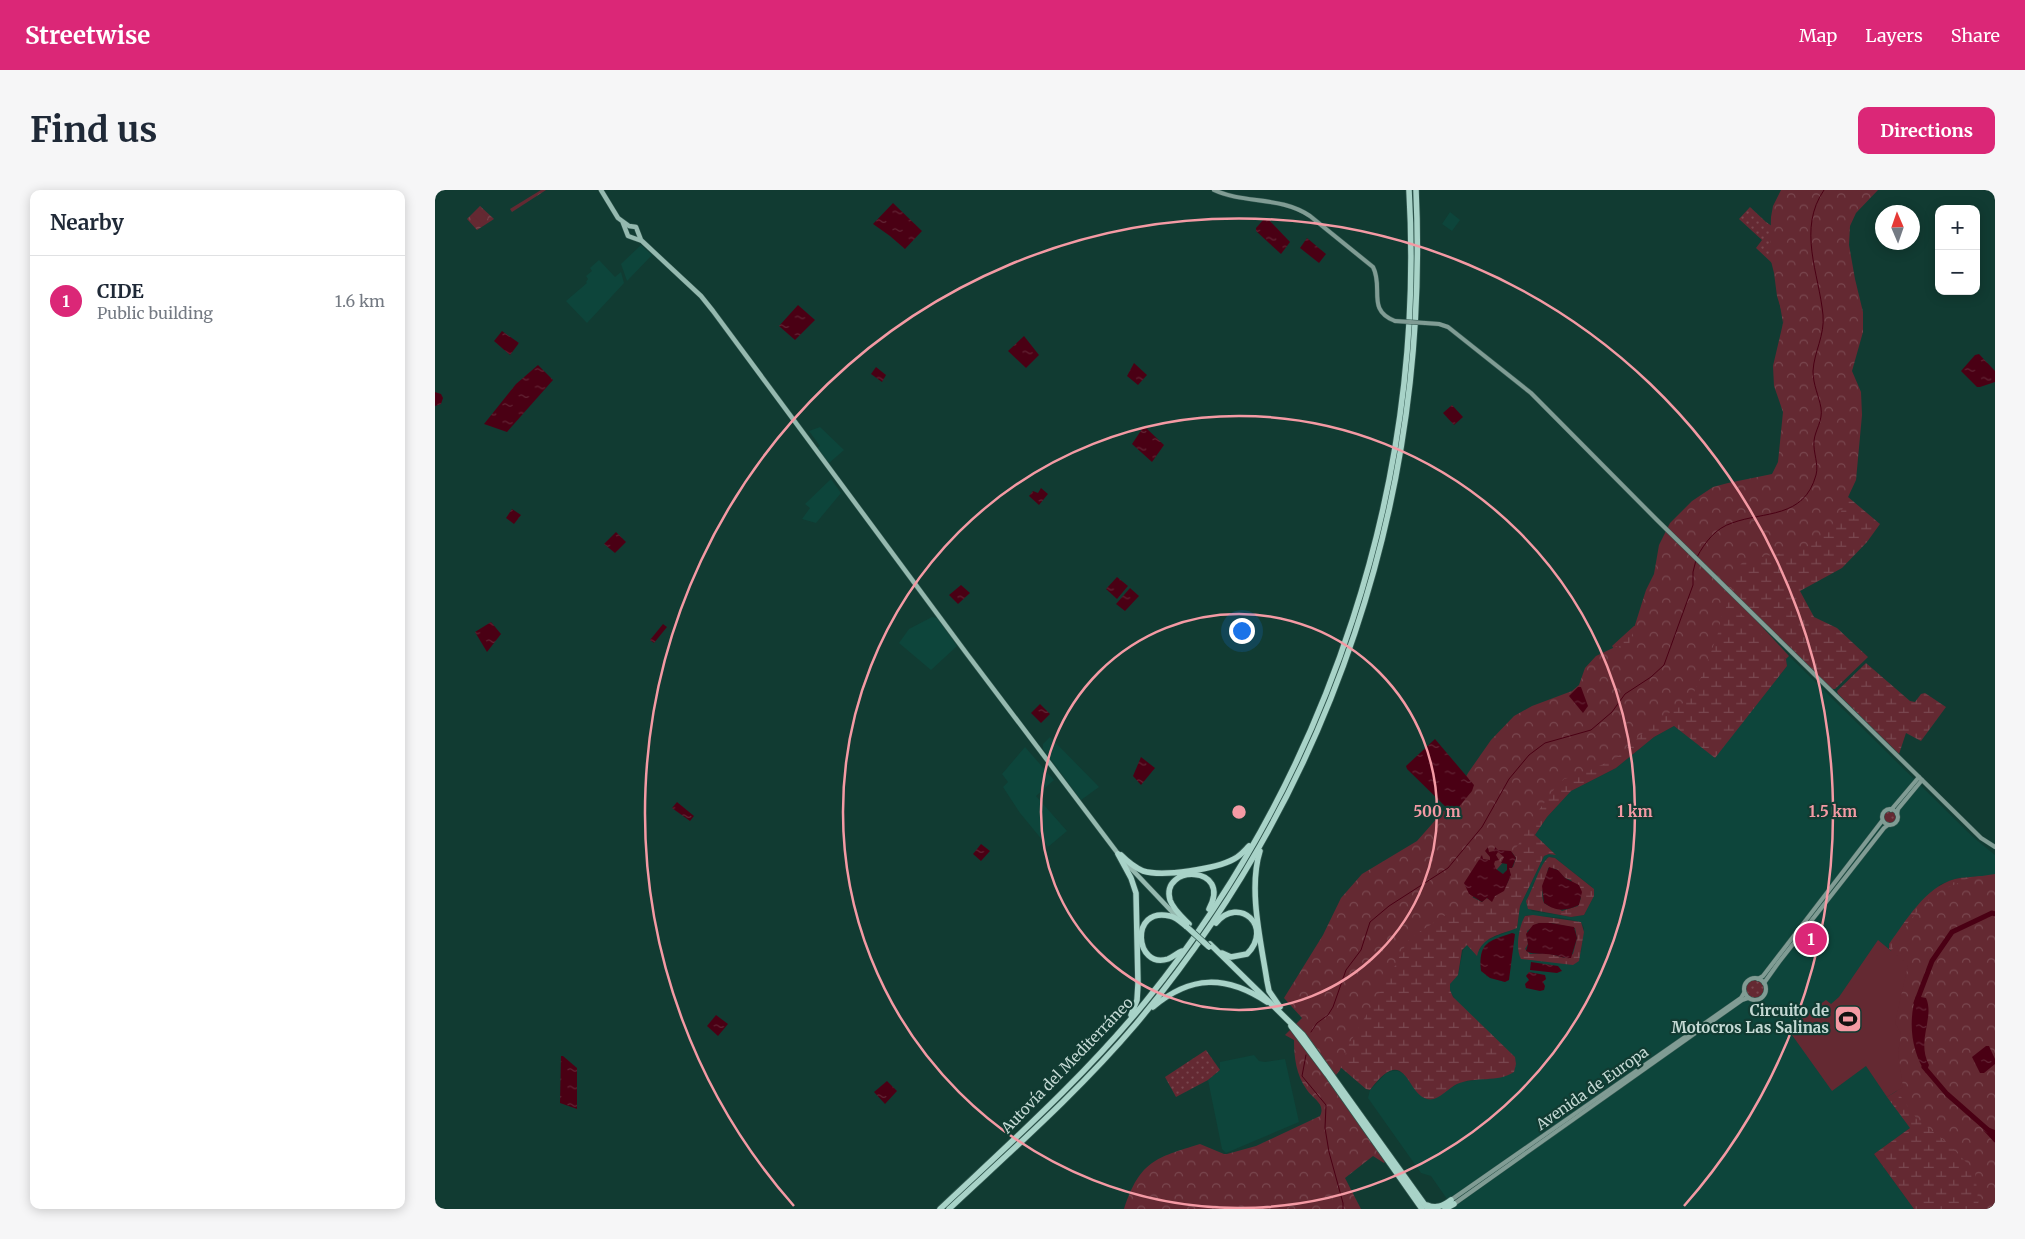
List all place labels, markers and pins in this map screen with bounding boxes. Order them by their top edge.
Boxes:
centre of rings [1230,803,1248,821]
pin: 1 [1795,920,1827,958]
place label: Circuito de Motocros Las Salinas [1672,1001,1829,1037]
sports icon: Circuito de Motocros Las Salinas [1833,1004,1863,1034]

